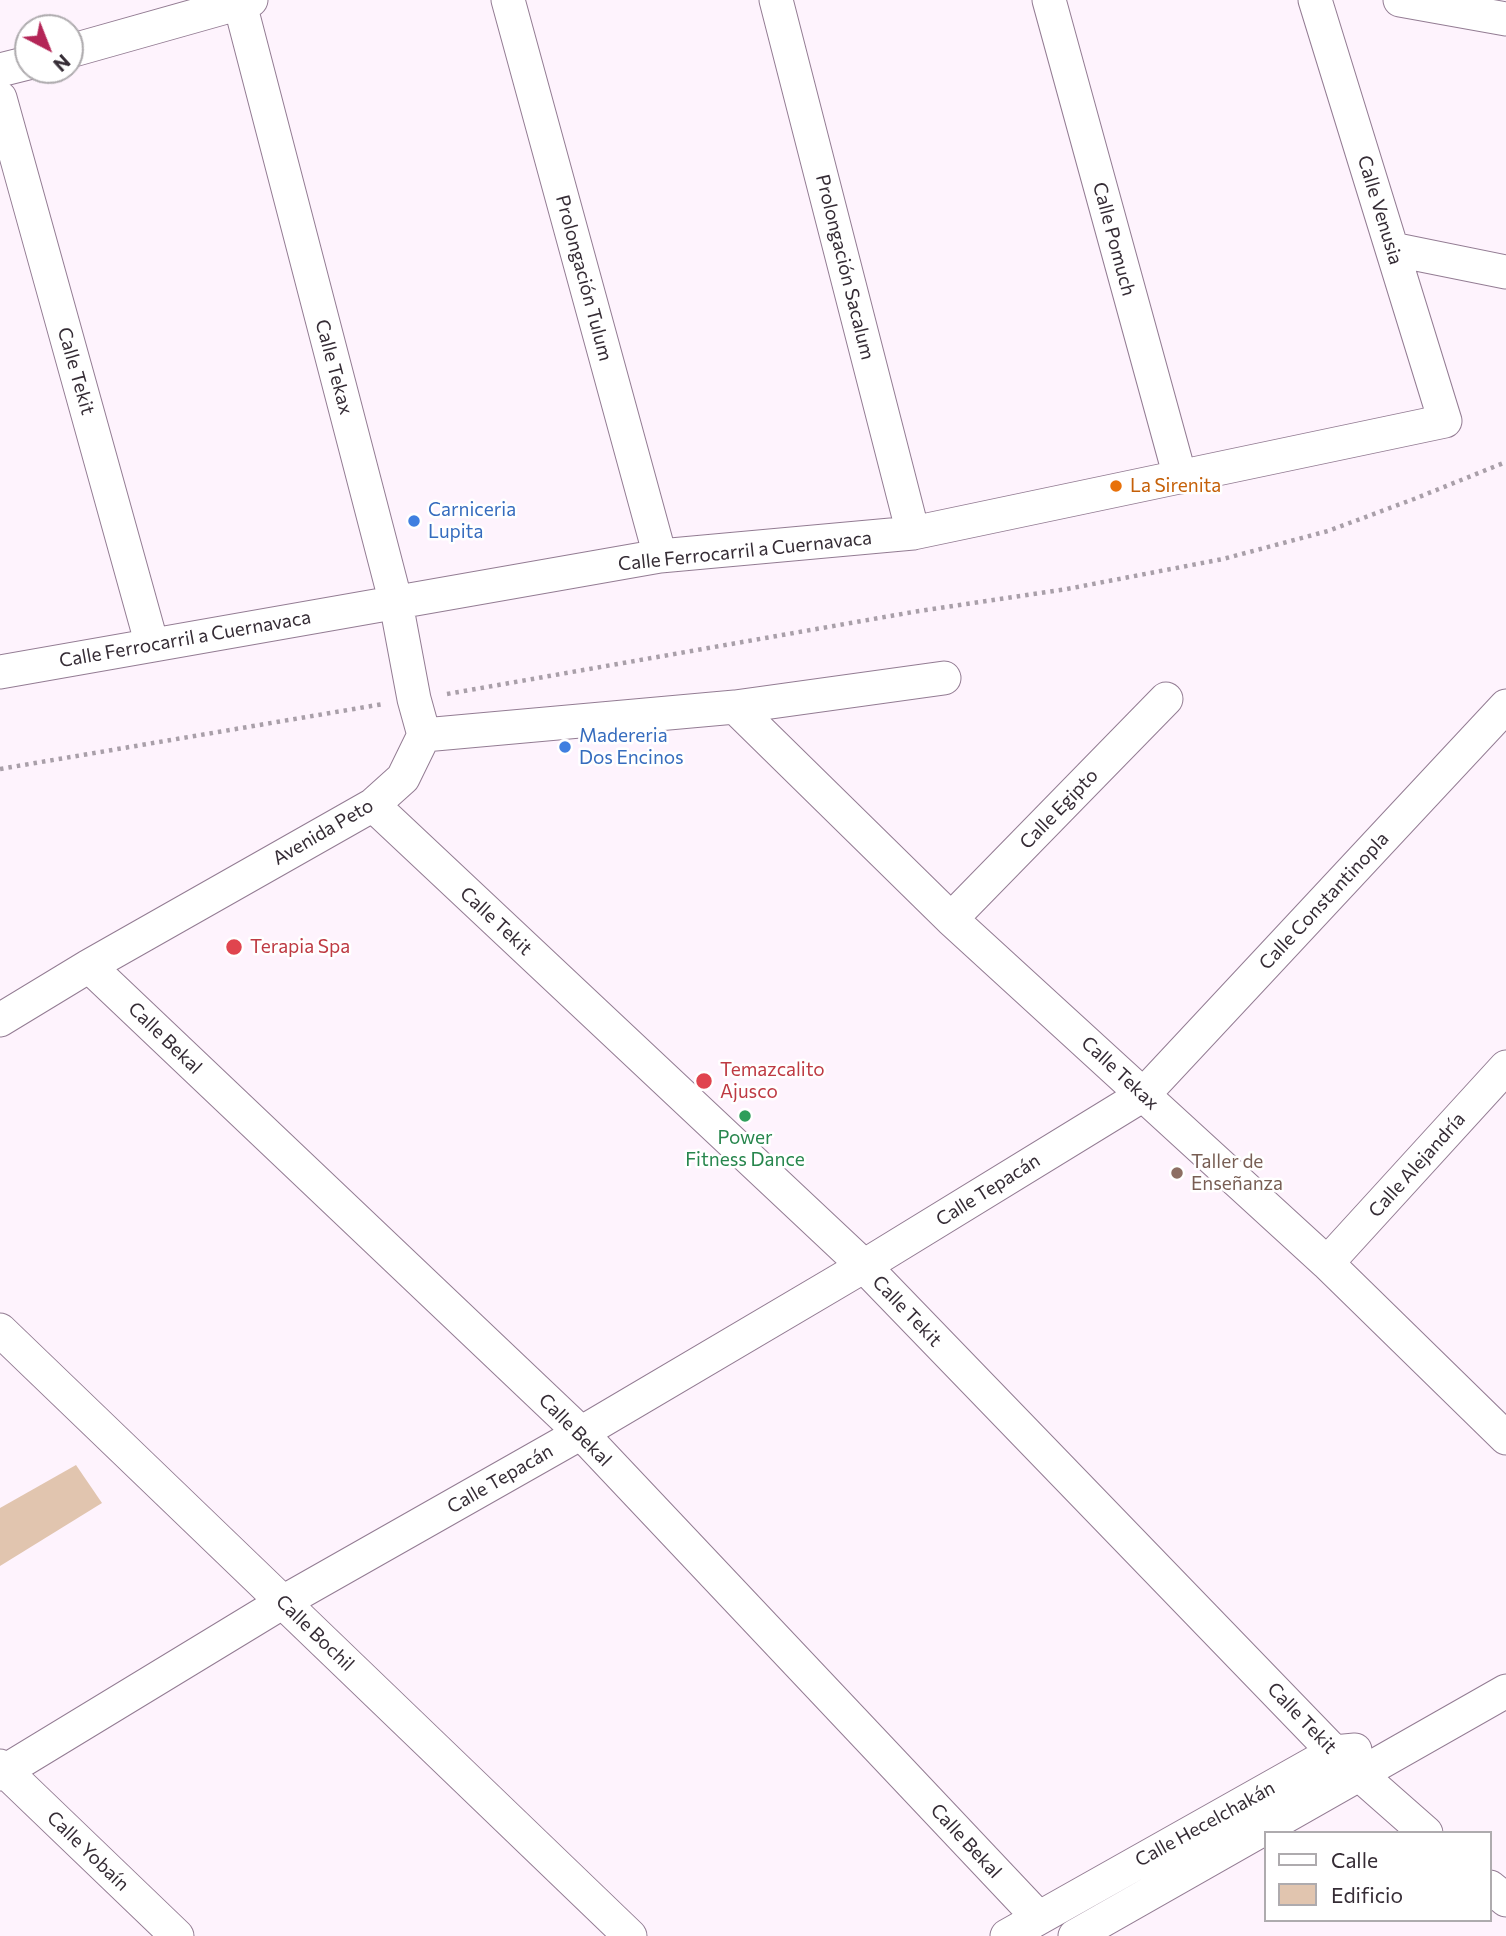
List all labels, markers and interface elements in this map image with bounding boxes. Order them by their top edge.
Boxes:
north arrow [14,14,84,84]
text: N [49,50,75,77]
street label: Calle Venusia [1353,153,1407,267]
street label: Prolongación Sacalum [811,172,879,362]
street label: Calle Pomuch [1088,180,1140,298]
street label: Prolongación Tulum [551,192,617,364]
street label: Calle Tekax [310,317,358,417]
street label: Calle Tekit [53,325,99,417]
place label: La Sirenita [1130,475,1221,497]
marker: La Sirenita [1108,478,1124,494]
place label: Carniceria Lupita [428,499,516,543]
marker: Carniceria Lupita [406,513,422,529]
street label: Calle Ferrocarril a Cuernavaca [617,526,873,576]
street label: Calle Ferrocarril a Cuernavaca [57,606,313,672]
place label: Madereria Dos Encinos [579,725,684,769]
marker: Madereria Dos Encinos [557,739,573,755]
street label: Calle Egipto [1015,764,1103,854]
street label: Avenida Peto [269,794,377,870]
street label: Calle Constantinopla [1254,828,1394,974]
street label: Calle Tekit [455,882,537,960]
place label: Terapia Spa [250,936,350,958]
marker: Terapia Spa [224,937,244,957]
street label: Calle Bekal [123,997,207,1079]
street label: Calle Tekax [1077,1031,1163,1115]
place label: Temazcalito Ajusco [720,1059,825,1103]
marker: Temazcalito Ajusco [694,1071,714,1091]
marker: Power Fitness Dance [737,1108,753,1124]
street label: Calle Alejandría [1364,1108,1470,1222]
place label: Power Fitness Dance [685,1127,805,1171]
street label: Calle Tepacán [932,1149,1044,1231]
place label: Taller de Enseñanza [1191,1151,1283,1195]
marker: Taller de Enseñanza [1169,1165,1185,1181]
street label: Calle Tekit [868,1271,946,1351]
street label: Calle Bekal [534,1389,616,1471]
street label: Calle Tepacán [443,1440,557,1518]
street label: Calle Bochil [271,1590,359,1676]
street label: Calle Tekit [1263,1678,1341,1758]
street label: Calle Hecelchakán [1131,1776,1279,1872]
street label: Calle Bekal [926,1799,1006,1883]
street label: Calle Yobaín [42,1806,134,1896]
legend [1264,1831,1492,1922]
text: Calle [1331,1847,1378,1872]
text: Edificio [1331,1882,1403,1907]

